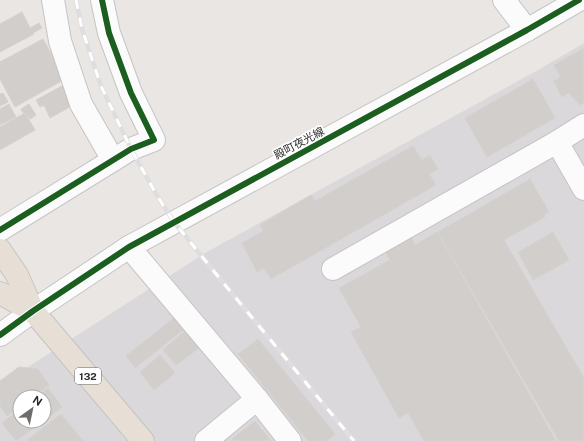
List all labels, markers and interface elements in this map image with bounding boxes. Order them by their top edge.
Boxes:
street label: 殿町夜光線 [272,125,326,161]
road number: 132 [75,368,101,384]
north arrow [12,389,52,429]
text: N [31,393,44,408]

